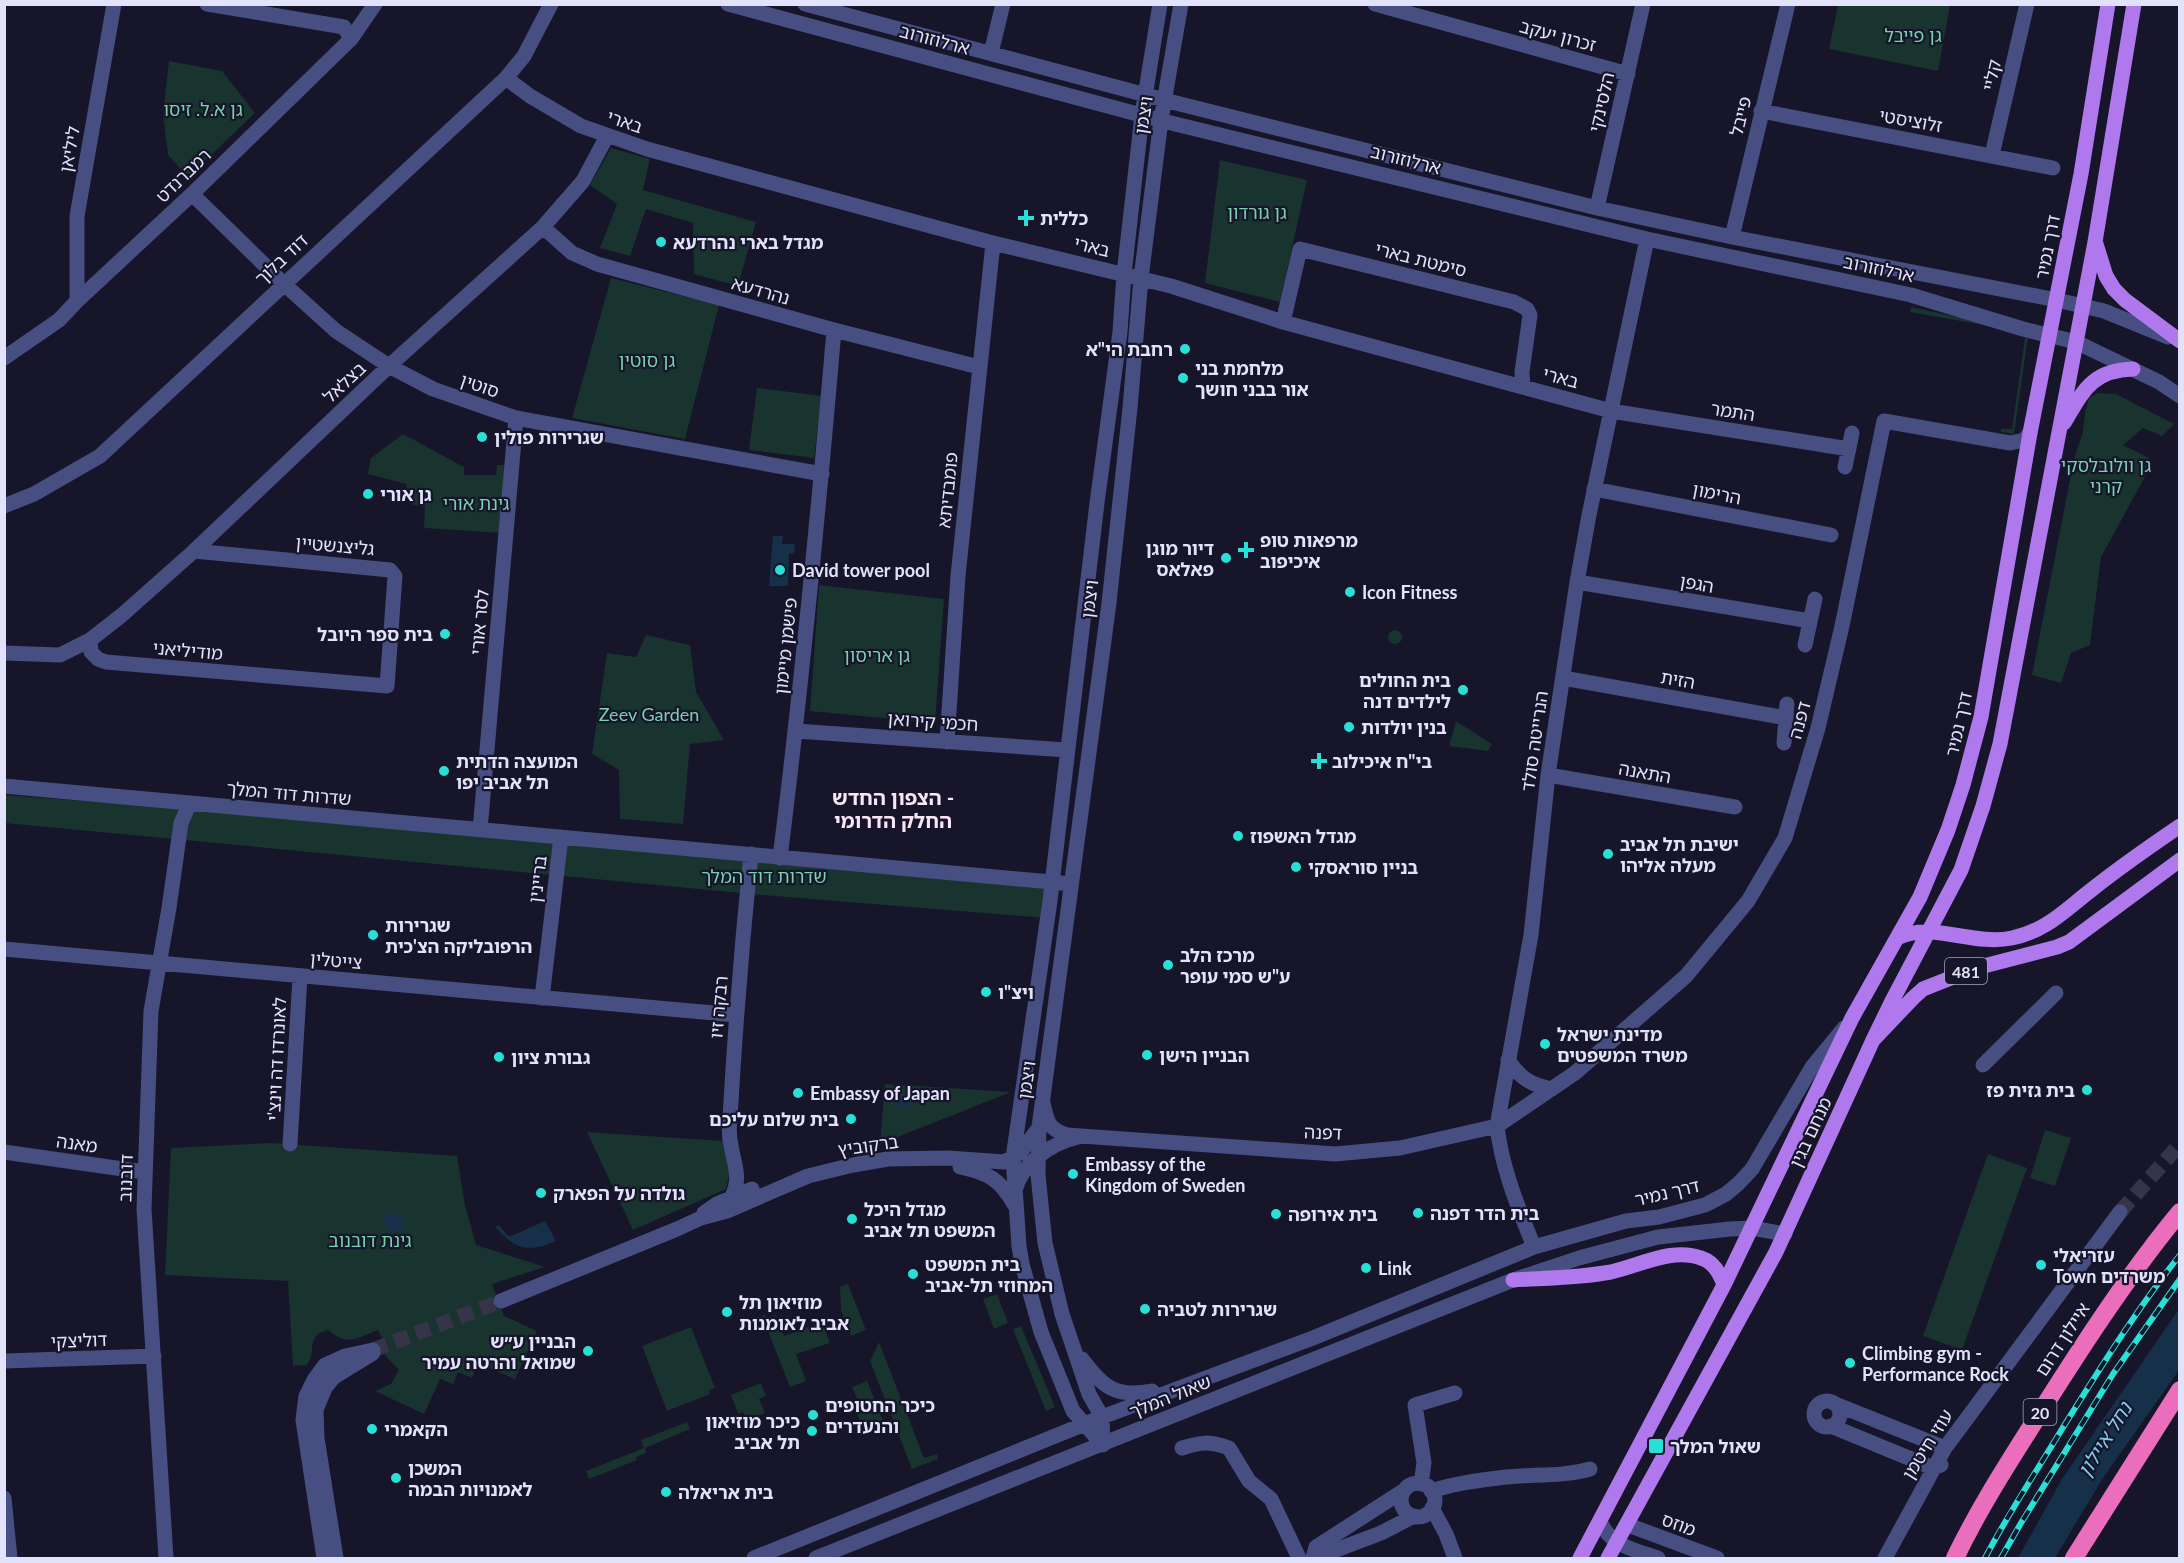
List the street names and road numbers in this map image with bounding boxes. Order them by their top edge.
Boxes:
street label: זכרון יעקב [1517,14,1599,56]
street label: ארלוזורוב [897,19,973,59]
street label: קליי [1977,57,2005,93]
street label: הלסינקי [1583,70,1619,134]
street label: ויצמן [1129,94,1157,136]
street label: פייבל [1724,94,1756,138]
street label: זלוציסטי [1878,104,1944,136]
street label: בארי [604,105,646,137]
street label: ליליאן [54,124,84,174]
street label: ארלוזורוב [1369,140,1443,178]
street label: רמברנדט [151,143,215,207]
street label: דרך נמיר [2030,212,2064,281]
street label: דוד בלוך [250,229,312,289]
street label: בארי [1072,231,1112,261]
street label: סימטת בארי [1373,237,1469,281]
street label: ארלוזורוב [1842,250,1916,286]
street label: נהרדעא [729,271,793,309]
street label: בצלאל [318,357,370,407]
street label: בארי [1541,362,1581,392]
street label: סוטין [458,368,502,402]
street label: התמר [1709,397,1757,425]
street label: פומבדיתא [932,451,962,529]
street label: הרימון [1691,478,1743,508]
street label: גליצנשטיין [295,531,376,559]
street label: הגפן [1678,569,1716,597]
street label: ויצמן [1076,579,1102,619]
street label: לסר אורי [465,588,493,656]
street label: פישמן מיימון [769,596,801,696]
street label: מודיליאני [152,636,224,664]
street label: הזית [1659,665,1697,693]
street label: הנרייטה סולד [1516,689,1552,793]
street label: דרך נמיר [1940,689,1976,758]
street label: דפנה [1783,699,1815,741]
street label: חכמי קירואן [887,707,979,735]
street label: התאנה [1617,757,1673,787]
street label: שדרות דוד המלך [226,777,352,809]
street label: בריינין [523,854,551,904]
street label: צייטלין [309,947,363,973]
road number: 481 [1945,958,1987,984]
street label: רבקה זיו [704,975,732,1039]
street label: לאונרדו דה וינצ'י [262,996,290,1122]
street label: ויצמן [1012,1059,1040,1101]
street label: מנחם בגין [1784,1093,1836,1171]
street label: דפנה [1304,1120,1343,1144]
street label: מאנה [55,1129,99,1157]
street label: ברקוביץ [836,1130,900,1160]
street label: דובנוב [113,1153,137,1202]
street label: דרך נמיר [1633,1174,1702,1210]
street label: איילון דרום [2030,1298,2094,1380]
street label: דוליצקי [50,1328,108,1352]
street label: שאול המלך [1126,1370,1214,1422]
road number: 20 [2024,1399,2056,1425]
street label: עוזי חיטמן [1897,1405,1957,1483]
street label: מוזס [1659,1508,1699,1540]

